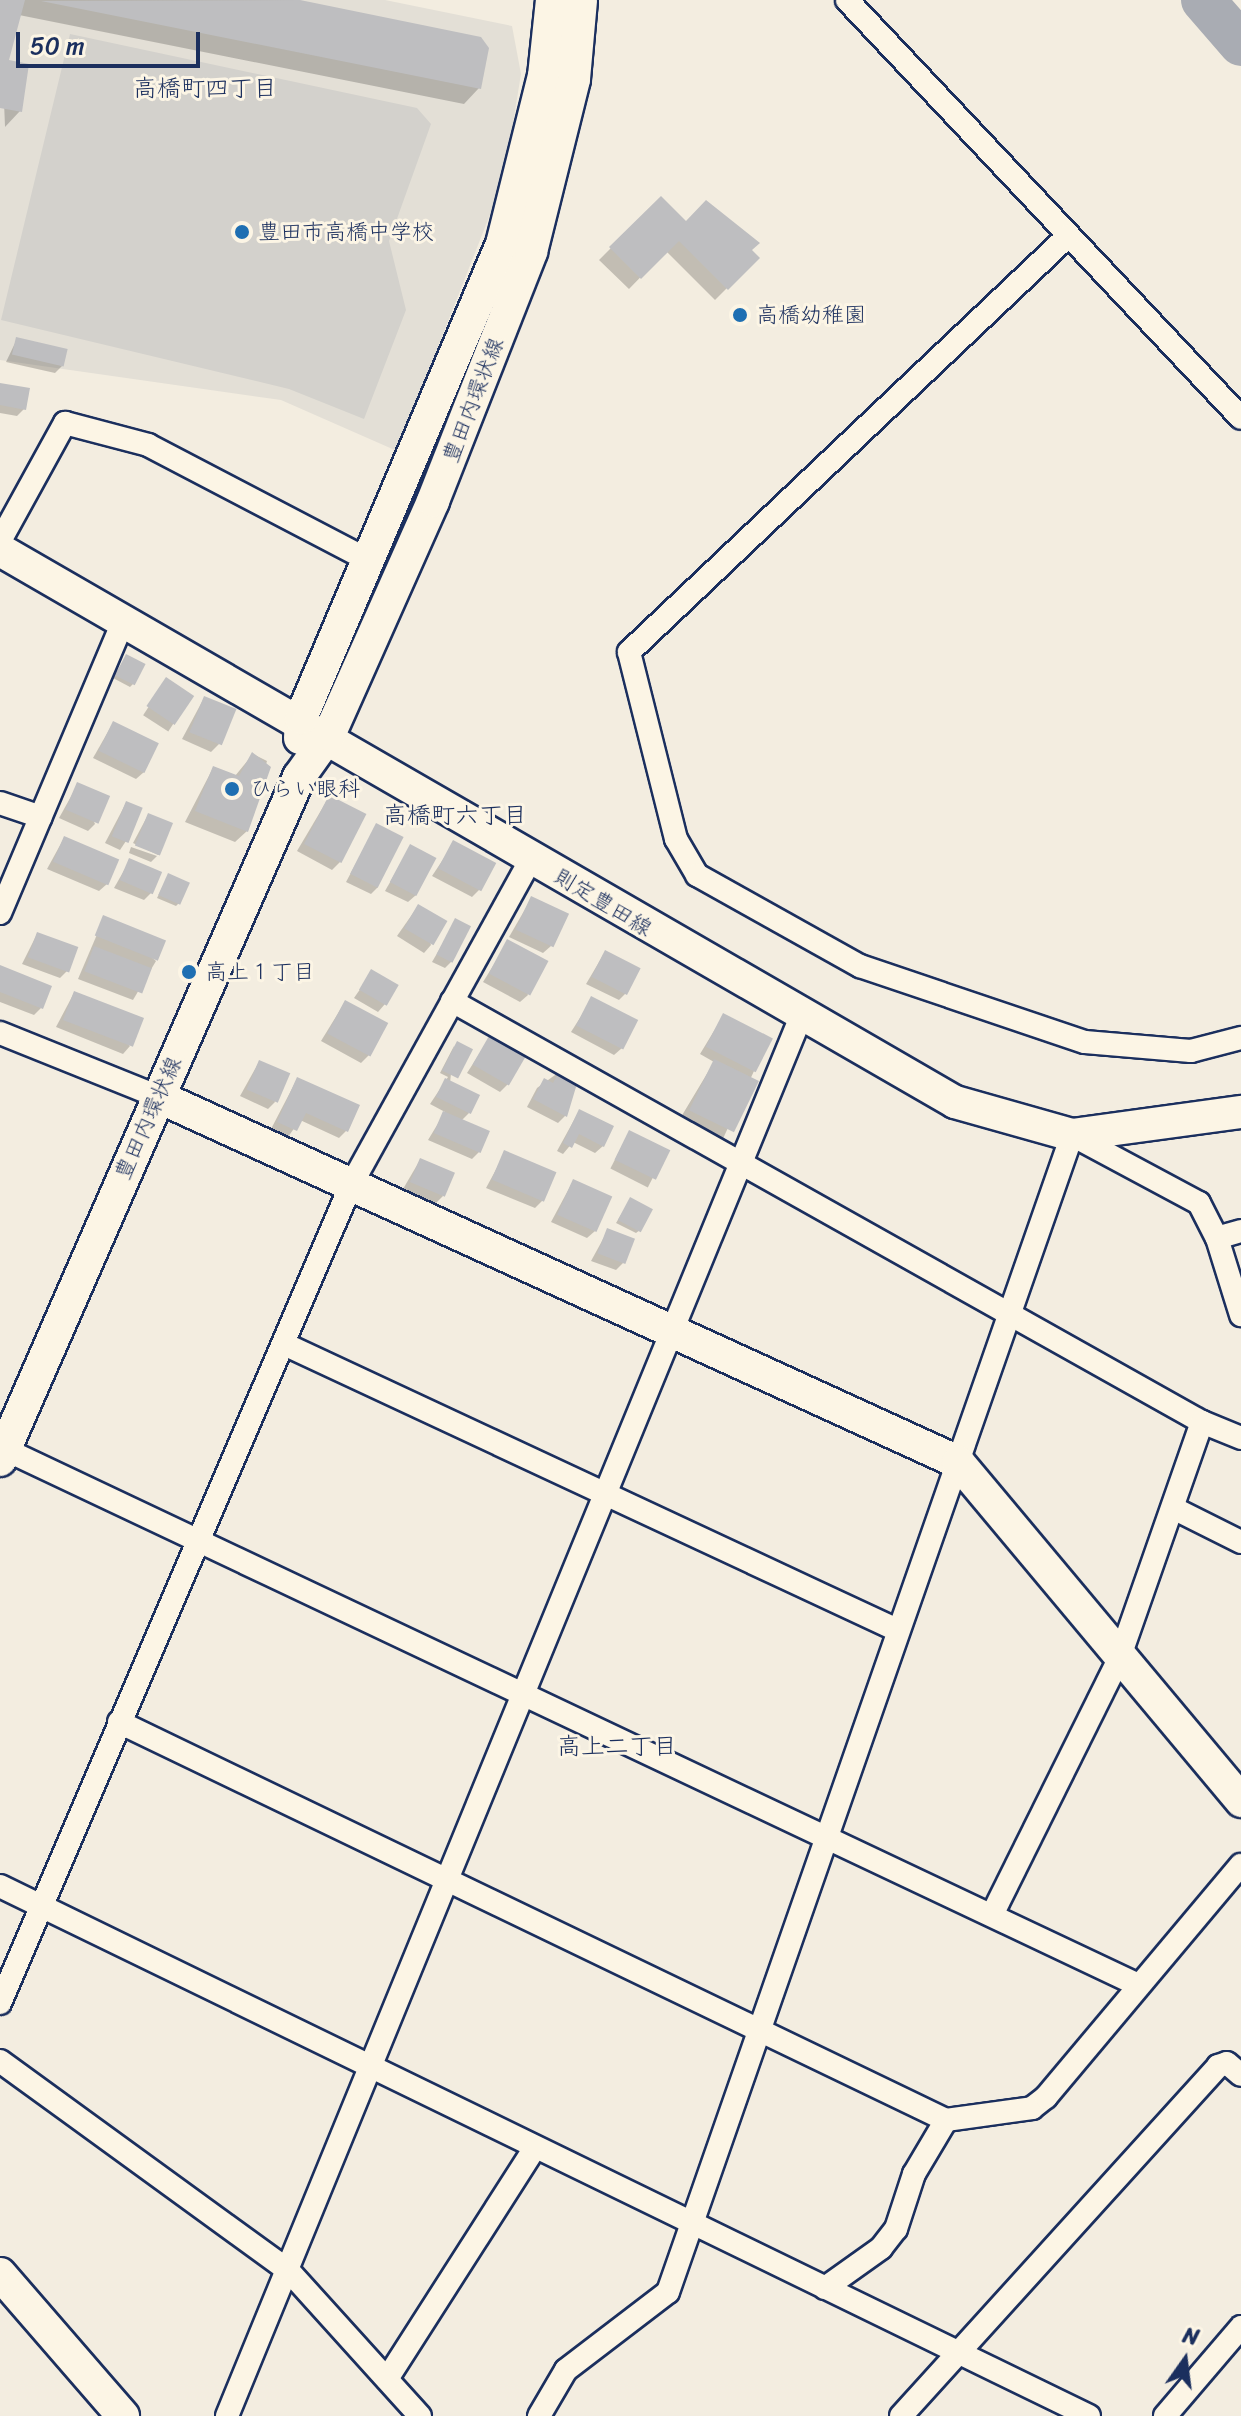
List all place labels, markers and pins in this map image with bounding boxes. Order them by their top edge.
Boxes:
place label: 豊田市高橋中学校 [258,219,434,245]
marker: 豊田市高橋中学校 [233,223,251,241]
place label: 高橋幼稚園 [756,302,866,328]
marker: 高橋幼稚園 [731,306,749,324]
place label: ひらい眼科 [250,776,360,802]
marker: ひらい眼科 [221,778,243,800]
place label: 高上１丁目 [205,959,315,985]
marker: 高上１丁目 [180,963,198,981]

